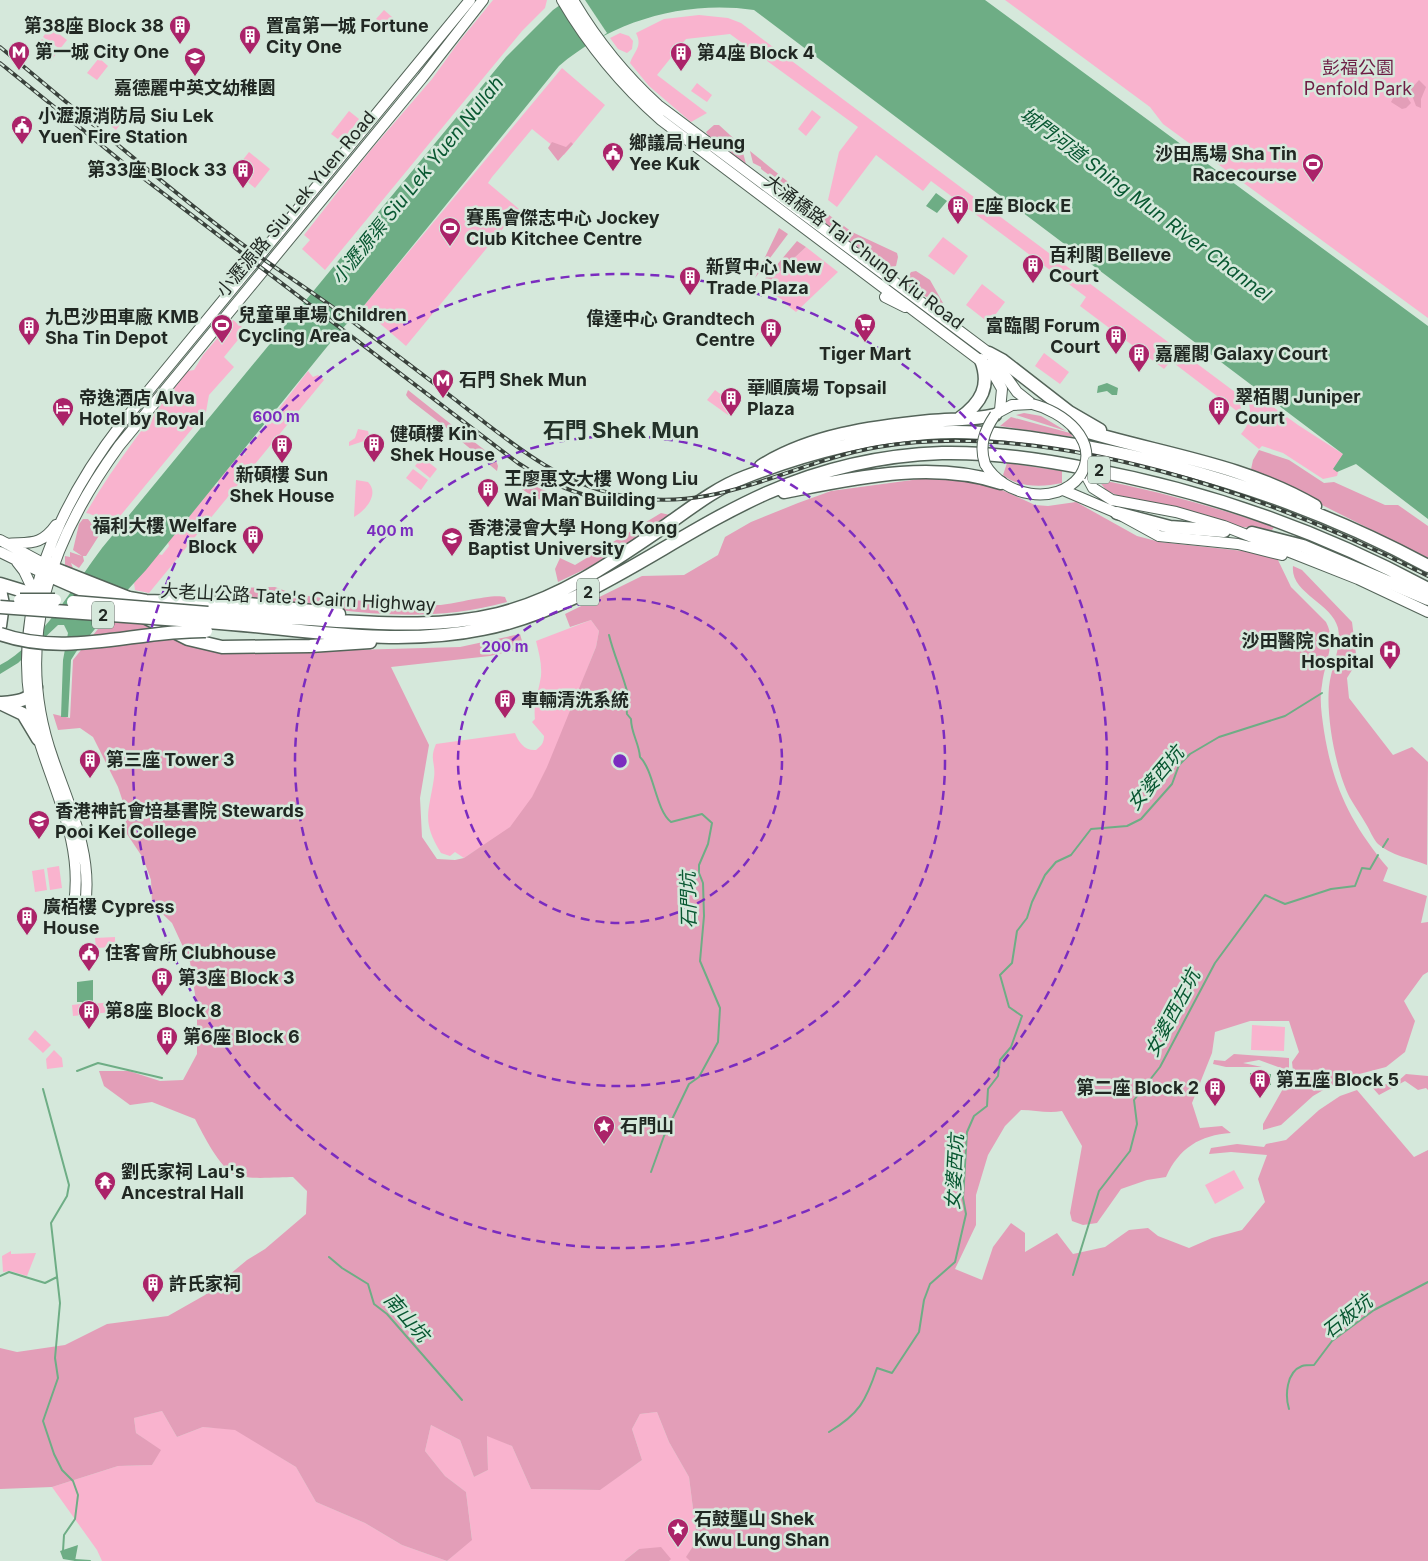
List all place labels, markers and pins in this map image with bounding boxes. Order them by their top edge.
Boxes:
building icon: 第38座 Block 38 [168,14,192,45]
place label: 第38座 Block 38 [24,15,164,36]
place label: 置富第一城 Fortune City One [266,15,429,57]
building icon: 置富第一城 Fortune City One [238,24,262,55]
metro station icon: 第一城 City One [7,40,31,71]
place label: 第一城 City One [35,41,170,62]
building icon: 第4座 Block 4 [669,41,693,72]
place label: 第4座 Block 4 [697,42,815,63]
school or university icon: 嘉德麗中英文幼稚園 [183,46,207,77]
place label: 嘉德麗中英文幼稚園 [114,77,276,98]
place label: 小瀝源消防局 Siu Lek Yuen Fire Station [38,105,214,147]
public building icon: 小瀝源消防局 Siu Lek Yuen Fire Station [10,114,34,145]
place label: 鄉議局 Heung Yee Kuk [629,132,745,174]
public building icon: 鄉議局 Heung Yee Kuk [601,141,625,172]
place label: 沙田馬場 Sha Tin Racecourse [1155,143,1297,185]
sports icon: 沙田馬場 Sha Tin Racecourse [1301,152,1325,183]
building icon: 第33座 Block 33 [231,158,255,189]
place label: 第33座 Block 33 [87,159,227,180]
building icon: E座 Block E [946,194,970,225]
place label: E座 Block E [974,195,1071,216]
place label: 賽馬會傑志中心 Jockey Club Kitchee Centre [466,207,660,249]
sports icon: 賽馬會傑志中心 Jockey Club Kitchee Centre [438,216,462,247]
place label: 百利閣 Belleve Court [1049,244,1172,286]
building icon: 百利閣 Belleve Court [1021,253,1045,284]
place label: 新貿中心 New Trade Plaza [706,256,822,298]
building icon: 新貿中心 New Trade Plaza [678,265,702,296]
place label: 兒童單車場 Children Cycling Area [238,304,407,346]
place label: 九巴沙田車廠 KMB Sha Tin Depot [45,306,199,348]
place label: 偉達中心 Grandtech Centre [586,308,755,350]
supermarket icon: Tiger Mart [853,312,877,343]
sports icon: 兒童單車場 Children Cycling Area [210,313,234,344]
building icon: 九巴沙田車廠 KMB Sha Tin Depot [17,315,41,346]
place label: 富臨閣 Forum Court [986,315,1100,357]
building icon: 偉達中心 Grandtech Centre [759,317,783,348]
building icon: 富臨閣 Forum Court [1104,324,1128,355]
building icon: 嘉麗閣 Galaxy Court [1127,342,1151,373]
place label: Tiger Mart [819,343,911,364]
place label: 嘉麗閣 Galaxy Court [1155,343,1328,364]
metro station icon: 石門 Shek Mun [431,368,455,399]
place label: 石門 Shek Mun [459,369,587,390]
place label: 華順廣場 Topsail Plaza [747,377,887,419]
building icon: 華順廣場 Topsail Plaza [719,386,743,417]
place label: 翠栢閣 Juniper Court [1235,386,1360,428]
place label: 帝逸酒店 Alva Hotel by Royal [79,387,204,429]
building icon: 翠栢閣 Juniper Court [1207,395,1231,426]
hotel icon: 帝逸酒店 Alva Hotel by Royal [51,396,75,427]
place label: 健碩樓 Kin Shek House [390,423,495,465]
building icon: 健碩樓 Kin Shek House [362,432,386,463]
building icon: 新碩樓 Sun Shek House [270,433,294,464]
place label: 新碩樓 Sun Shek House [230,464,335,506]
place label: 王廖惠文大樓 Wong Liu Wai Man Building [504,468,698,510]
building icon: 王廖惠文大樓 Wong Liu Wai Man Building [476,477,500,508]
place label: 福利大樓 Welfare Block [92,515,238,557]
place label: 香港浸會大學 Hong Kong Baptist University [468,517,677,559]
building icon: 福利大樓 Welfare Block [241,524,265,555]
school or university icon: 香港浸會大學 Hong Kong Baptist University [440,526,464,557]
place label: 沙田醫院 Shatin Hospital [1242,630,1374,672]
hospital icon: 沙田醫院 Shatin Hospital [1378,639,1402,670]
building icon: 車輛清洗系統 [493,688,517,719]
place label: 車輛清洗系統 [521,689,629,710]
building icon: 第三座 Tower 3 [78,748,102,779]
place label: 第三座 Tower 3 [106,749,235,770]
centre of rings [611,752,629,770]
place label: 香港神託會培基書院 Stewards Pooi Kei College [55,800,304,842]
school or university icon: 香港神託會培基書院 Stewards Pooi Kei College [27,809,51,840]
place label: 廣栢樓 Cypress House [43,896,175,938]
building icon: 廣栢樓 Cypress House [15,905,39,936]
public building icon: 住客會所 Clubhouse [77,941,101,972]
place label: 住客會所 Clubhouse [105,942,277,963]
building icon: 第3座 Block 3 [150,966,174,997]
place label: 第3座 Block 3 [178,967,295,988]
building icon: 第8座 Block 8 [77,999,101,1030]
place label: 第8座 Block 8 [105,1000,222,1021]
building icon: 第6座 Block 6 [155,1025,179,1056]
place label: 第6座 Block 6 [183,1026,300,1047]
building icon: 第五座 Block 5 [1248,1068,1272,1099]
place label: 第五座 Block 5 [1276,1069,1399,1090]
building icon: 第二座 Block 2 [1203,1076,1227,1107]
place label: 第二座 Block 2 [1076,1077,1199,1098]
place icon: 石門山 [592,1114,616,1145]
place label: 石門山 [620,1115,674,1136]
place label: 劉氏家祠 Lau's Ancestral Hall [121,1161,245,1203]
temple icon: 劉氏家祠 Lau's Ancestral Hall [93,1170,117,1201]
building icon: 許氏家祠 [141,1272,165,1303]
place label: 許氏家祠 [169,1273,241,1294]
place label: 石鼓壟山 Shek Kwu Lung Shan [694,1508,829,1550]
place icon: 石鼓壟山 Shek Kwu Lung Shan [666,1517,690,1548]

